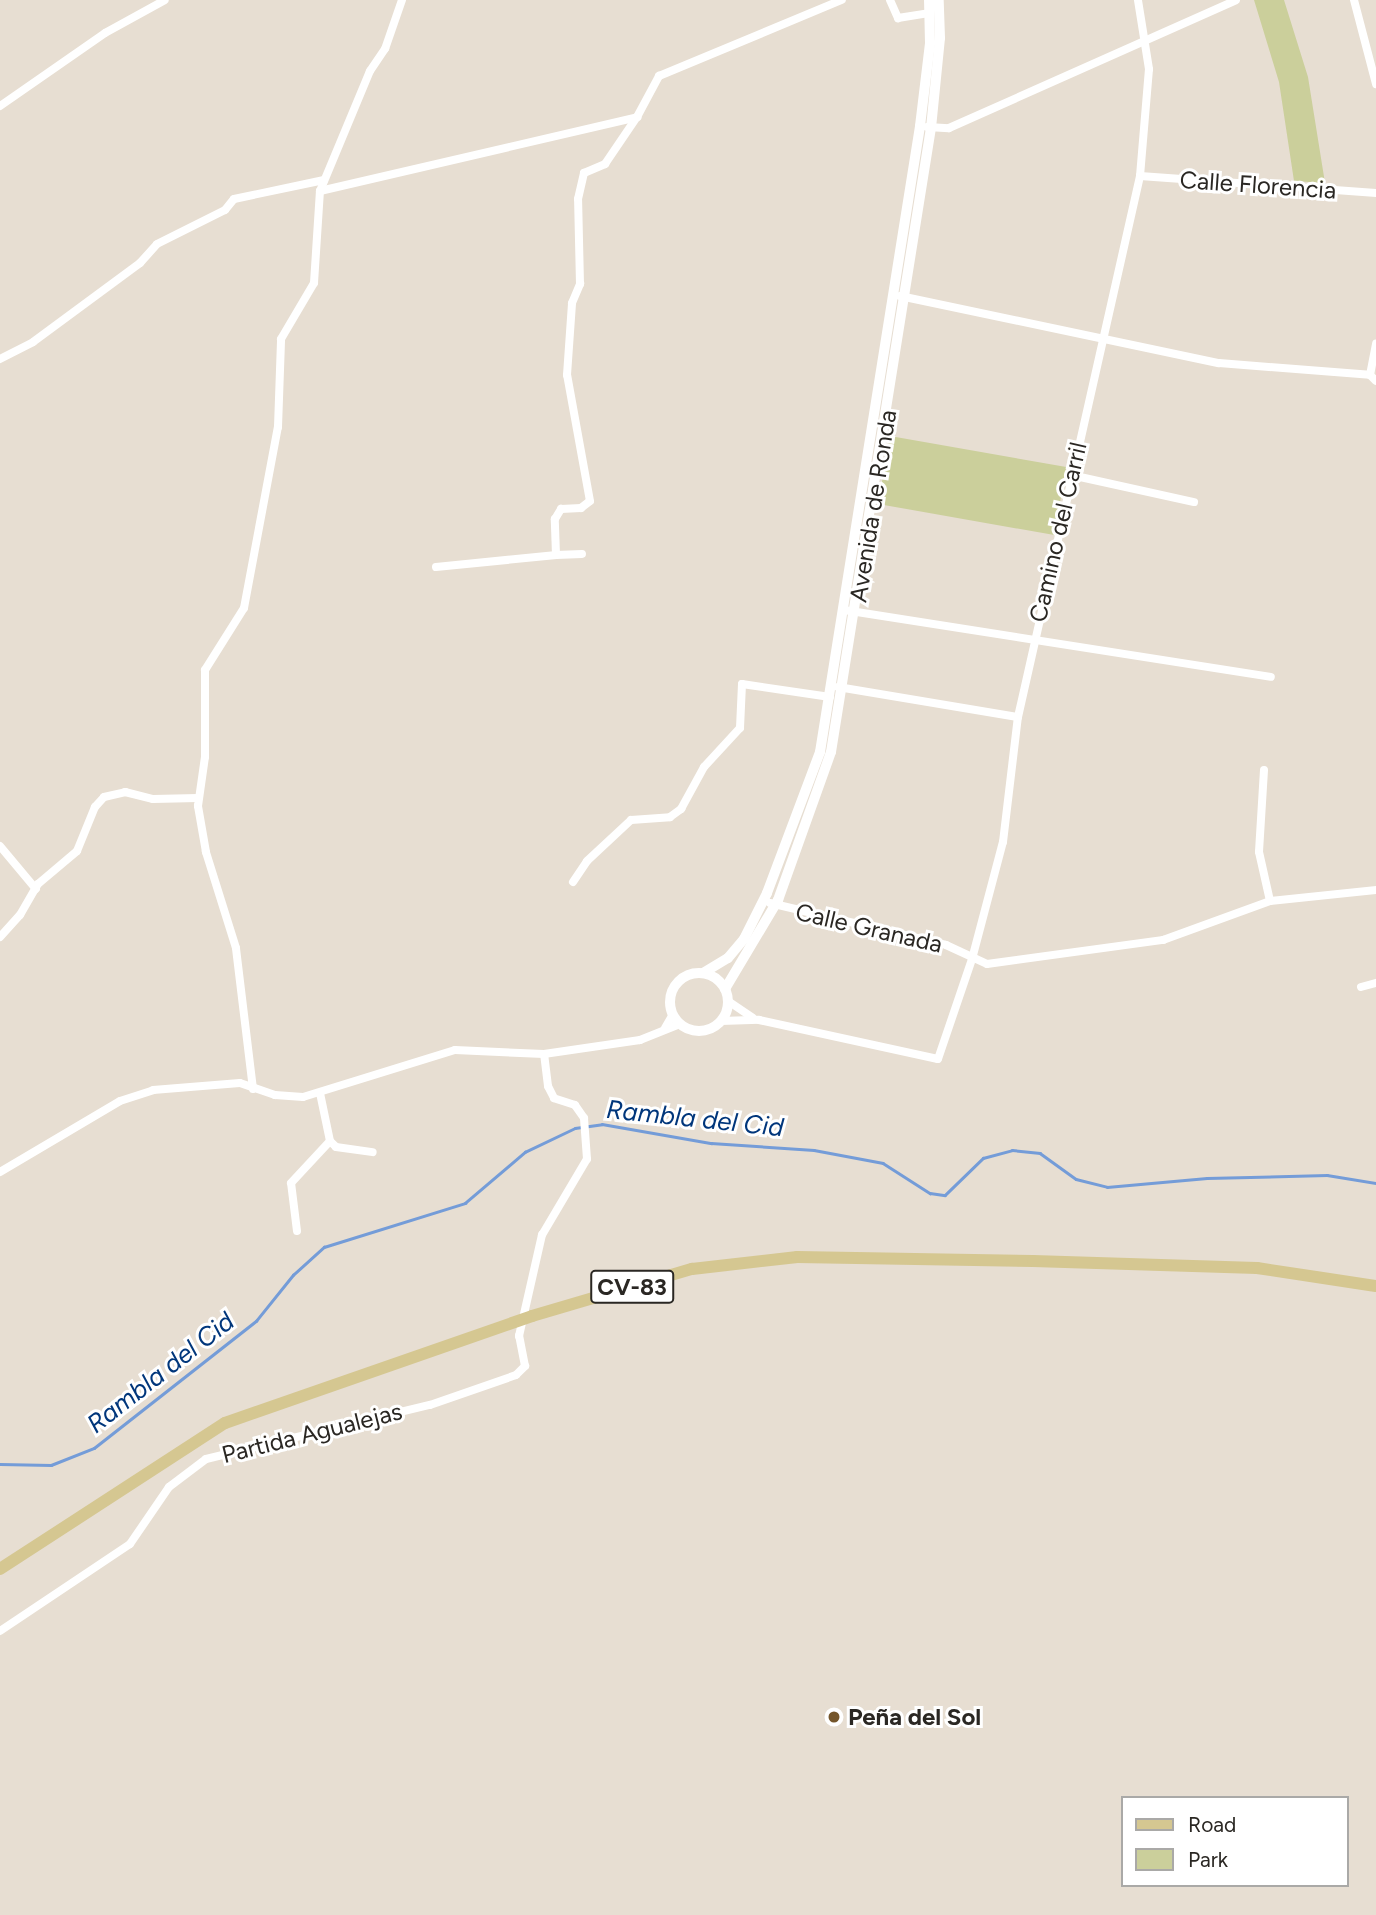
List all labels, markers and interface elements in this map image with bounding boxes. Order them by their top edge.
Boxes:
street label: Calle Florencia [1179,165,1337,205]
street label: Avenida de Ronda [844,408,902,604]
street label: Camino del Carril [1023,439,1093,625]
street label: Calle Granada [793,897,945,959]
water label: Rambla del Cid [605,1094,785,1144]
road number: CV-83 [590,1268,674,1306]
water label: Rambla del Cid [81,1306,241,1440]
street label: Partida Agualejas [219,1397,405,1469]
place label: Peña del Sol [848,1703,981,1731]
marker: Peña del Sol [826,1709,842,1725]
legend [1120,1796,1348,1887]
text: Road [1188,1812,1236,1837]
text: Park [1188,1847,1228,1872]

